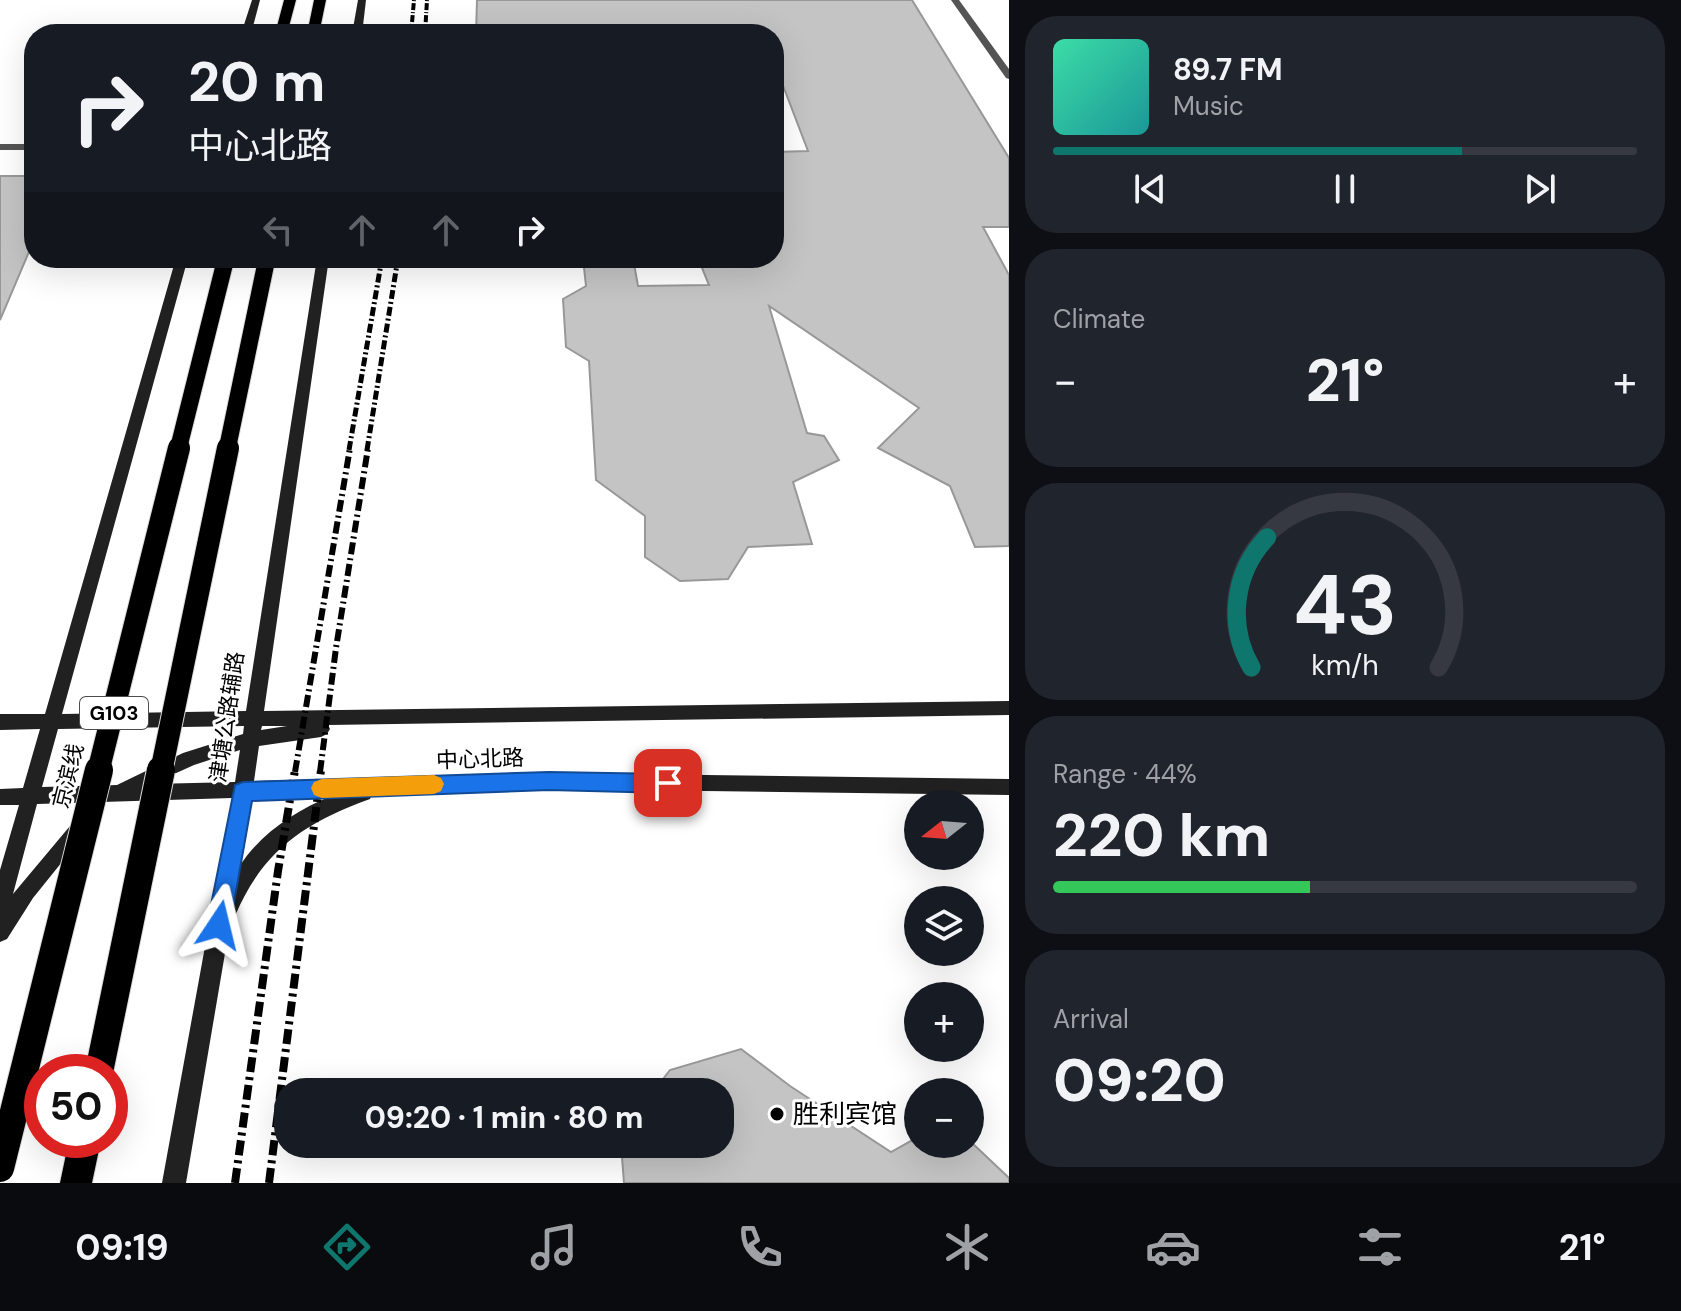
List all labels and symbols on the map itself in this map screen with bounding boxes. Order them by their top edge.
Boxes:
street label: 津塘公路辅路 [203,650,251,784]
road number: G103 [80,697,148,729]
street label: 京滨线 [46,740,90,812]
street label: 中心北路 [436,743,524,775]
pin [634,749,702,817]
north arrow [904,790,984,870]
position arrow [177,883,261,967]
speed limit sign: 50 [24,1054,128,1158]
place label: 胜利宾馆 [793,1097,897,1131]
marker: 胜利宾馆 [768,1105,786,1123]

